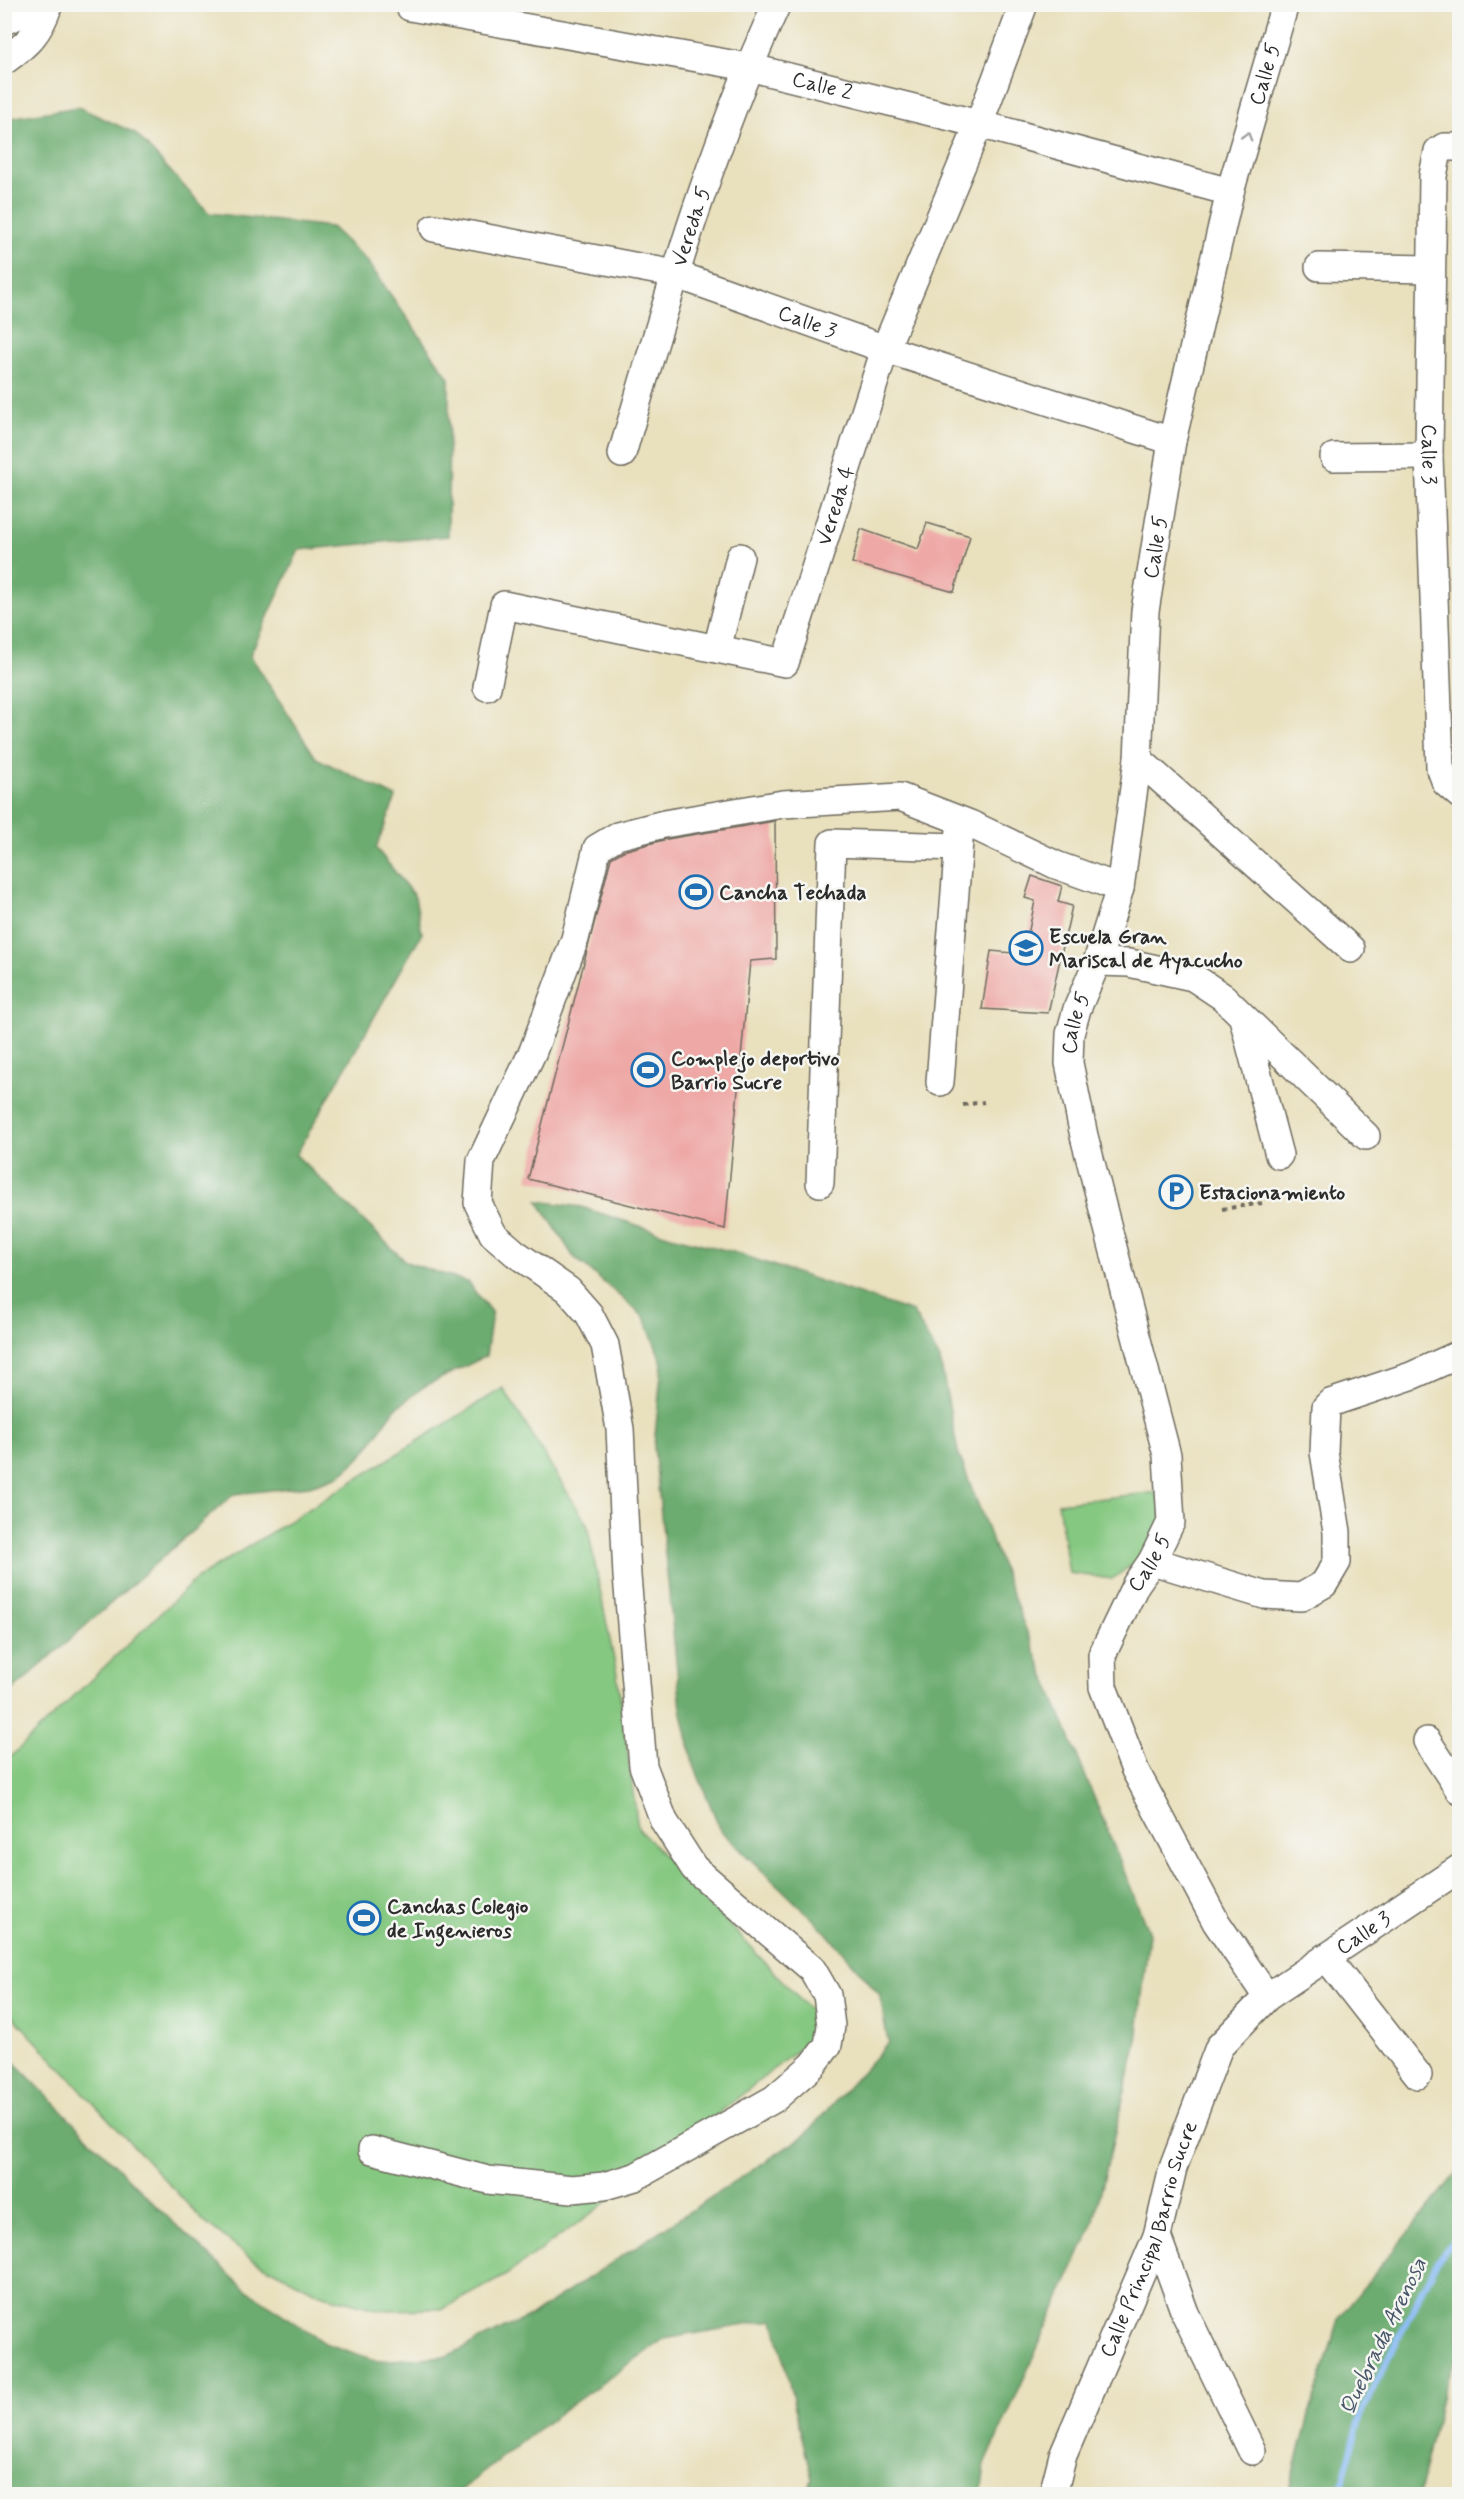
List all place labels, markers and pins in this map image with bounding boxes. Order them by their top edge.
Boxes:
sports icon: Cancha Techada [678,874,714,910]
place label: Cancha Techada [719,879,867,907]
place label: Escuela Gran Mariscal de Ayacucho [1049,923,1243,975]
school or university icon: Escuela Gran Mariscal de Ayacucho [1008,930,1044,966]
place label: Complejo deportivo Barrio Sucre [671,1045,839,1097]
sports icon: Complejo deportivo Barrio Sucre [630,1052,666,1088]
parking icon: Estacionamiento [1158,1174,1194,1210]
place label: Estacionamiento [1199,1179,1345,1207]
place label: Canchas Colegio de Ingenieros [387,1893,529,1947]
sports icon: Canchas Colegio de Ingenieros [346,1900,382,1936]

